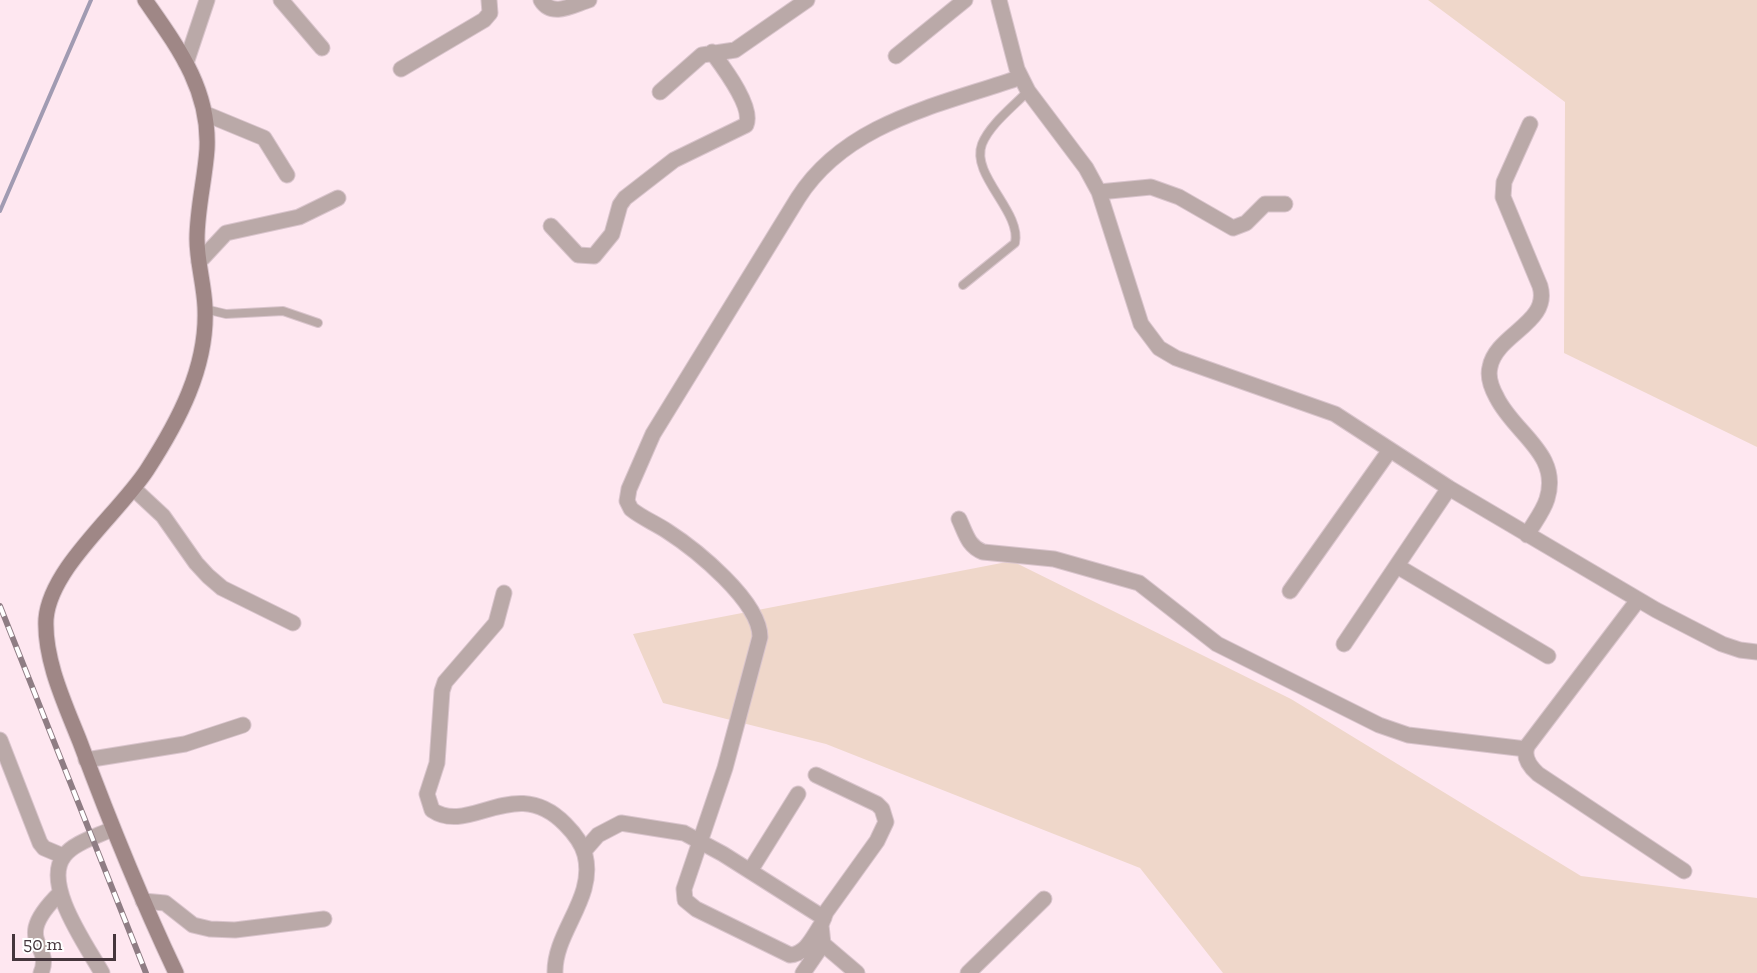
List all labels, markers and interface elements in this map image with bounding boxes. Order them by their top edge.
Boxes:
scale bar [15,922,118,960]
text: 50 m [23,933,62,955]

